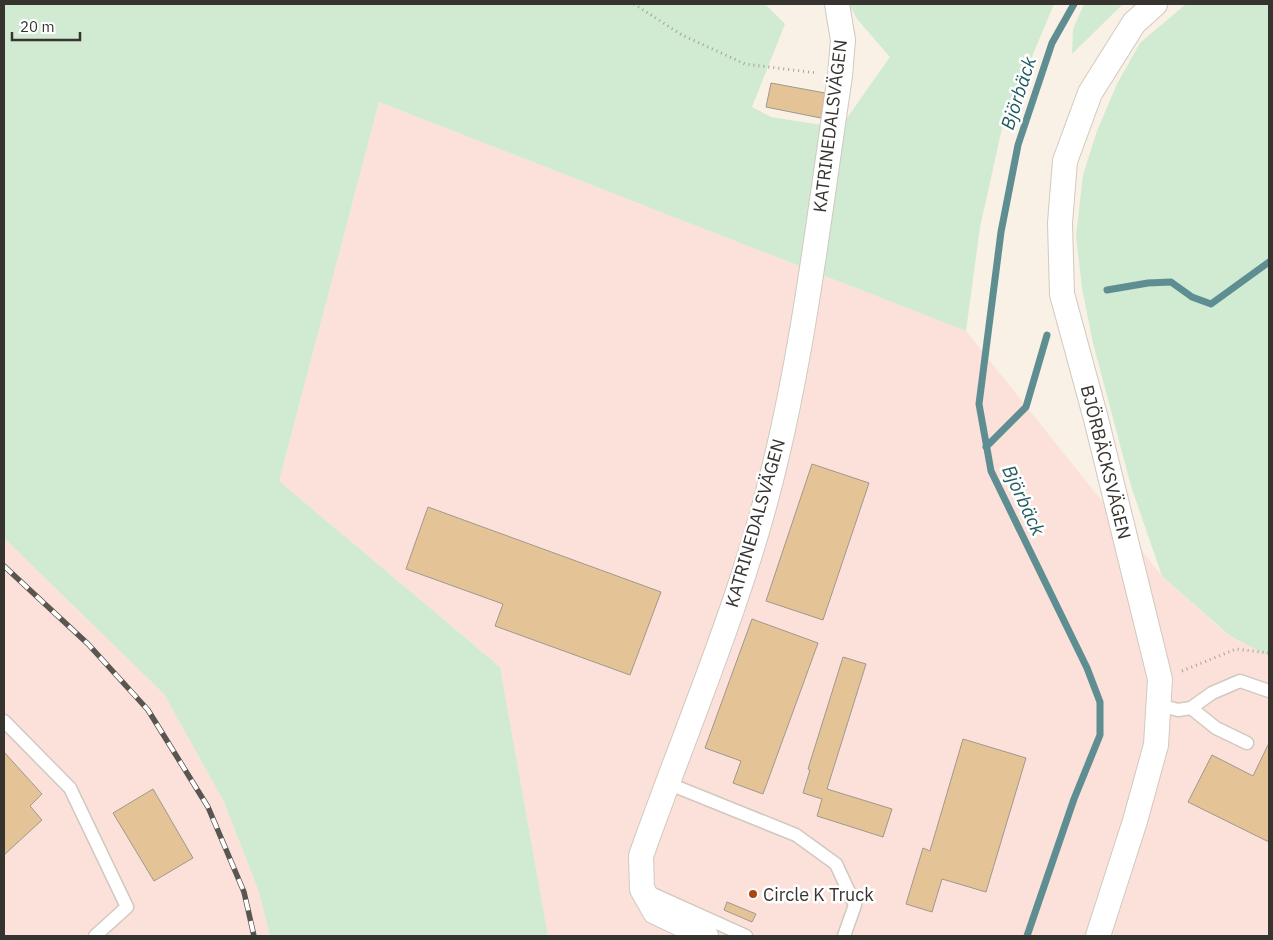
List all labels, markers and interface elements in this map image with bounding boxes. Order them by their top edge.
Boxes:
scale bar [12,10,80,42]
text: 20 m [20,17,55,36]
street label: KATRINEDALSVÄGEN [808,38,852,214]
water label: Björbäck [995,52,1041,132]
street label: BJÖRBÄCKSVÄGEN [1076,383,1136,541]
street label: KATRINEDALSVÄGEN [720,436,790,610]
water label: Björbäck [997,461,1051,540]
place label: Circle K Truck [763,883,874,906]
marker: Circle K Truck [747,888,759,900]

